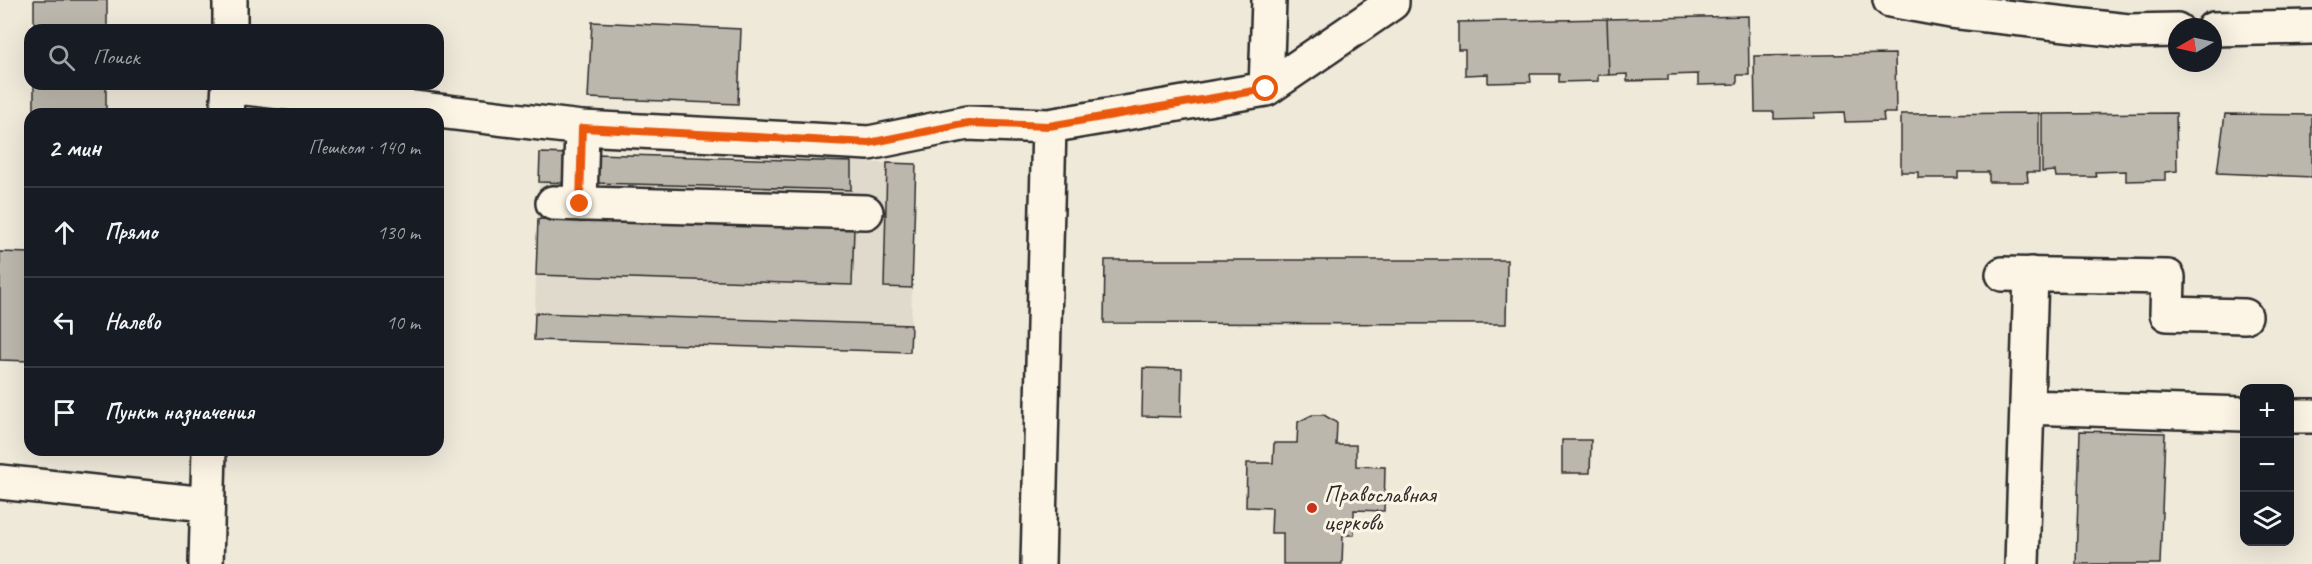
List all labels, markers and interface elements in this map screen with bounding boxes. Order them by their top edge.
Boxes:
north arrow [2168,18,2222,72]
search box [24,24,444,90]
icon: search [45,41,78,74]
text: Поиск [93,43,139,71]
route start [1252,75,1278,101]
text: 2 мин [48,131,101,164]
text: Пешком · 140 m [308,135,420,160]
route end [566,190,592,216]
icon: ahead [48,216,81,249]
text: Прямо [105,218,157,246]
text: 130 m [377,220,420,245]
icon: left [48,306,81,339]
text: Налево [105,308,161,336]
text: 10 m [386,310,420,335]
map controls [2240,384,2294,546]
button: + [2240,384,2294,438]
icon: arrive [48,396,81,429]
text: Пункт назначения [105,398,254,426]
button: − [2240,438,2294,492]
place label: Православная церковь [1324,479,1437,537]
button: layers [2240,492,2294,546]
marker: Православная церковь [1305,501,1319,515]

